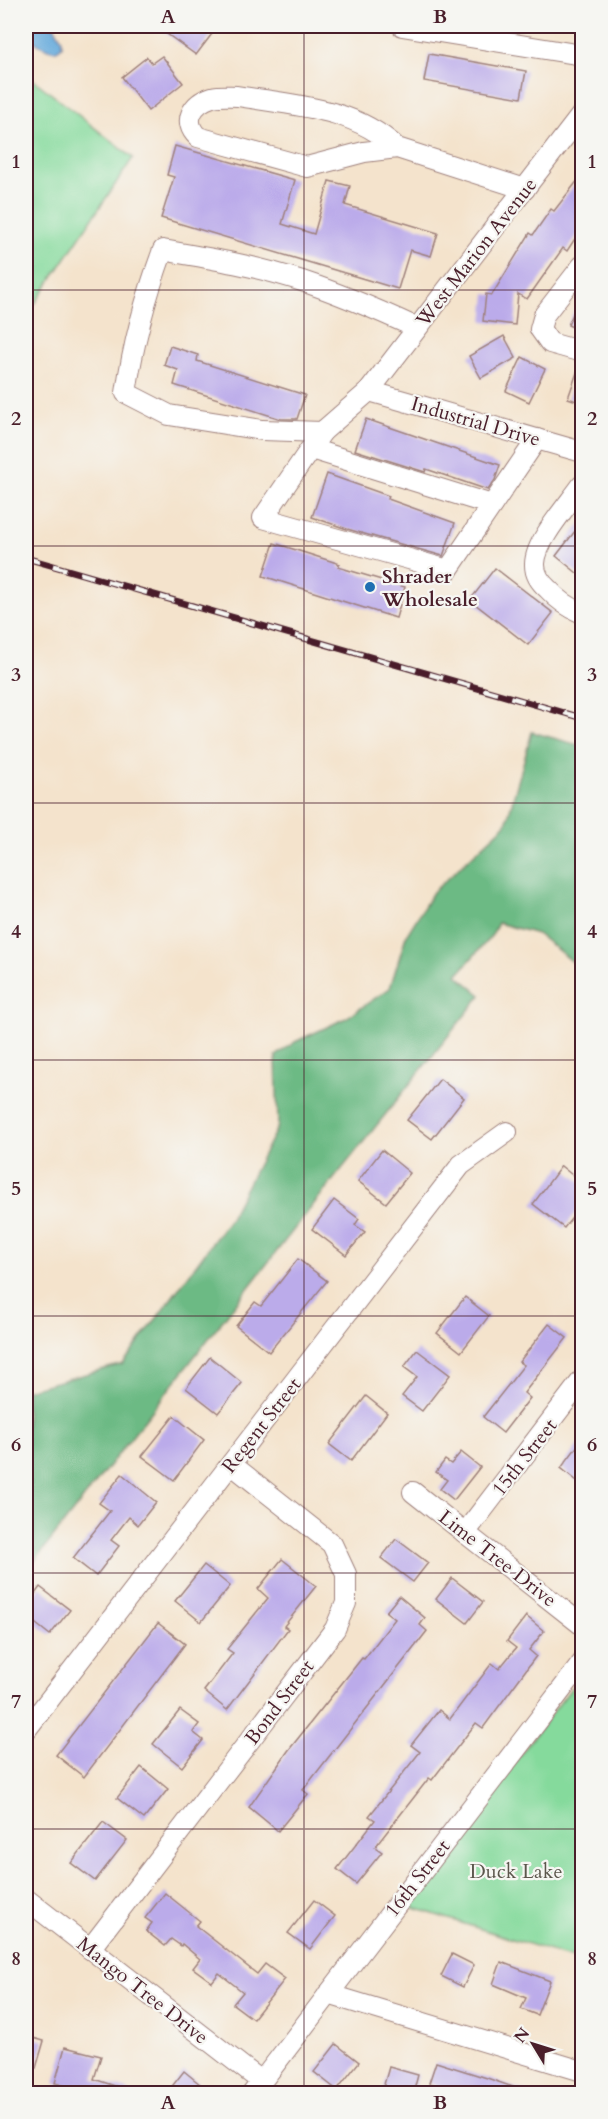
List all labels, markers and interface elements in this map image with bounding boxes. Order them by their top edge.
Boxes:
text: A [160,3,176,30]
text: B [433,3,447,30]
text: 1 [11,148,21,175]
text: 1 [587,148,597,175]
street label: West Marion Avenue [409,172,543,333]
street label: Industrial Drive [408,390,544,453]
text: 2 [11,405,21,432]
text: 2 [587,405,597,432]
place label: Shrader Wholesale [381,563,478,613]
marker: Shrader Wholesale [363,580,377,594]
text: 3 [11,661,21,688]
text: 3 [587,661,597,688]
text: 4 [11,918,21,945]
text: 4 [587,918,597,945]
text: 5 [11,1175,21,1202]
text: 5 [587,1175,597,1202]
street label: Regent Street [216,1371,308,1479]
street label: 15th Street [486,1413,564,1502]
text: 6 [11,1431,21,1458]
text: 6 [587,1431,597,1458]
street label: Lime Tree Drive [433,1504,562,1613]
street label: Bond Street [239,1654,321,1750]
text: 7 [11,1688,21,1715]
text: 7 [587,1688,597,1715]
street label: 16th Street [379,1834,457,1923]
park label: Duck Lake [470,1858,562,1885]
street label: Mango Tree Drive [71,1930,214,2050]
text: 8 [11,1945,21,1972]
text: 8 [587,1945,597,1972]
north arrow [503,2014,563,2074]
text: N [509,2023,535,2048]
text: A [160,2089,176,2116]
text: B [433,2089,447,2116]

